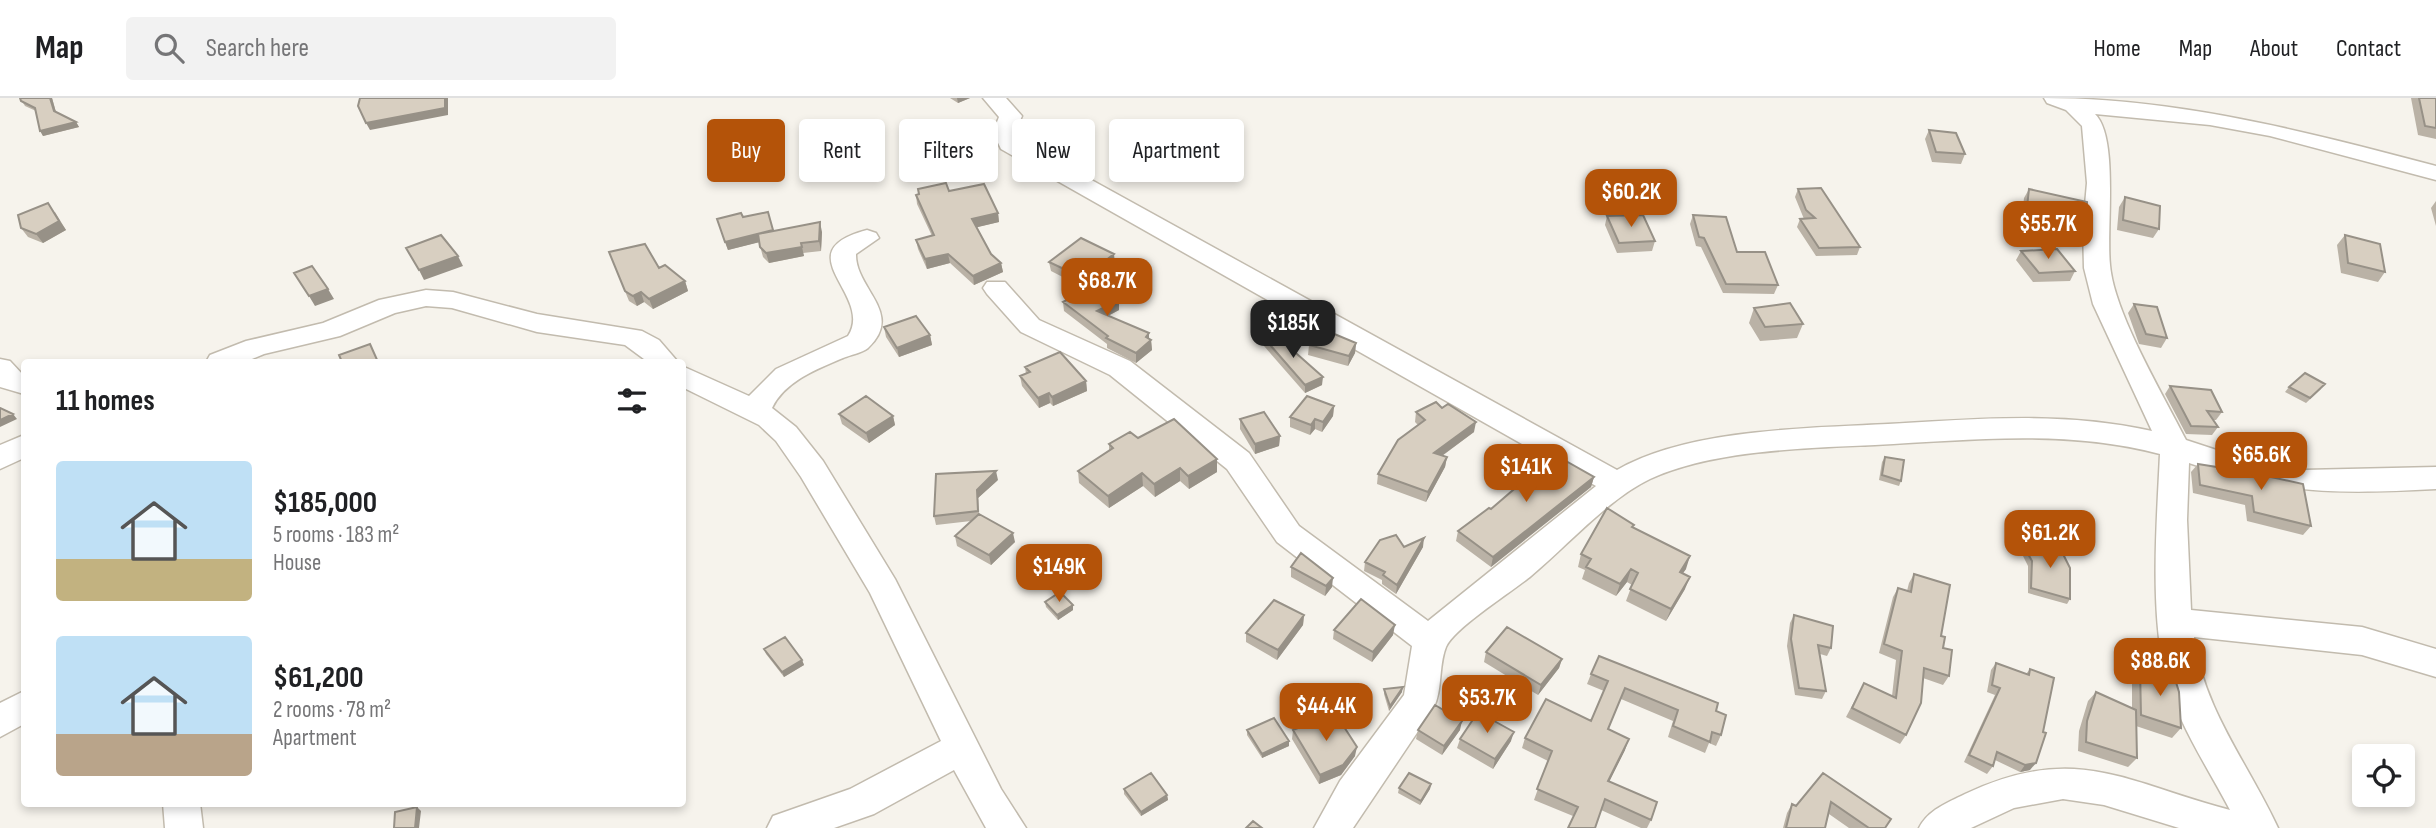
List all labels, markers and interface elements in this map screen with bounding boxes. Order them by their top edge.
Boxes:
search box [126,17,616,80]
text: Map [35,28,84,68]
icon: search [150,29,188,67]
text: Search here [206,33,309,64]
text: Home [2093,34,2141,63]
text: Map [2179,34,2212,63]
text: About [2250,34,2298,63]
text: Contact [2336,34,2401,63]
chip: Buy [707,119,785,182]
chip: Rent [799,119,885,182]
chip: Filters [899,119,998,182]
chip: New [1012,119,1095,182]
chip: Apartment [1109,119,1244,182]
pin: $60.2K [1574,170,1688,229]
text: $60.2K [1601,178,1661,206]
pin: $55.7K [1991,202,2105,261]
text: $55.7K [2019,210,2077,238]
pin: $68.7K [1050,258,1164,318]
text: $68.7K [1077,267,1137,295]
pin: $185K [1244,300,1342,360]
text: $185K [1266,309,1320,337]
icon: filters [613,382,651,420]
text: 11 homes [56,383,155,419]
pin: $65.6K [2204,432,2318,492]
text: $65.6K [2231,441,2291,469]
pin: $141K [1477,444,1575,504]
text: $141K [1500,453,1552,481]
text: $185,000 [273,485,377,521]
icon: home [112,489,196,573]
pin: $61.2K [1993,510,2107,570]
text: $61.2K [2020,519,2080,547]
text: 5 rooms · 183 m² [273,521,399,549]
pin: $149K [1010,545,1108,604]
text: House [273,549,321,577]
text: $149K [1032,553,1086,581]
pin: $88.6K [2103,638,2217,698]
text: $88.6K [2130,647,2190,675]
text: $61,200 [273,660,364,696]
icon: home [112,664,196,748]
pin: $53.7K [1430,676,1544,735]
pin: $44.4K [1269,684,1383,743]
text: $53.7K [1458,684,1516,712]
text: $44.4K [1296,692,1356,720]
text: 2 rooms · 78 m² [273,696,391,724]
text: Apartment [273,724,357,752]
map controls [2352,744,2415,807]
button: locate [2352,744,2415,807]

